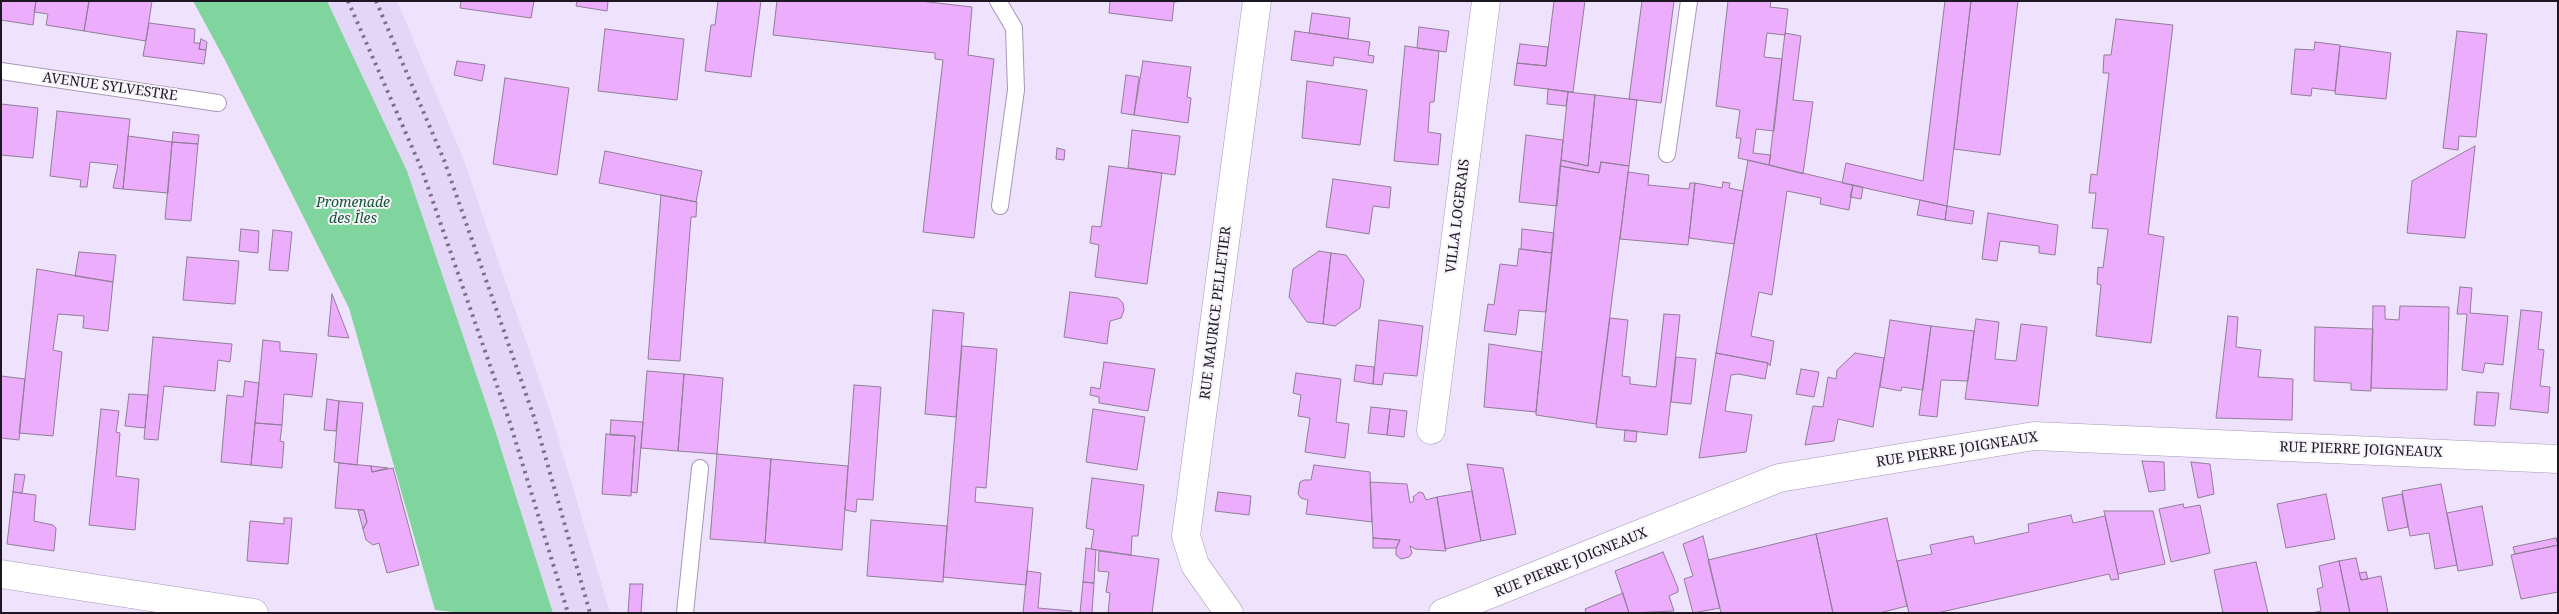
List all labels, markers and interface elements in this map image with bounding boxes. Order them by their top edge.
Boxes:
street label: AVENUE SYLVESTRE [41,69,179,105]
street label: VILLA LOGERAIS [1443,158,1473,274]
park label: Promenade des Îles [316,195,390,228]
street label: RUE MAURICE PELLETIER [1197,225,1235,401]
street label: RUE PIERRE JOIGNEAUX [1875,429,2039,471]
street label: RUE PIERRE JOIGNEAUX [2279,439,2443,461]
street label: RUE PIERRE JOIGNEAUX [1492,525,1650,601]

